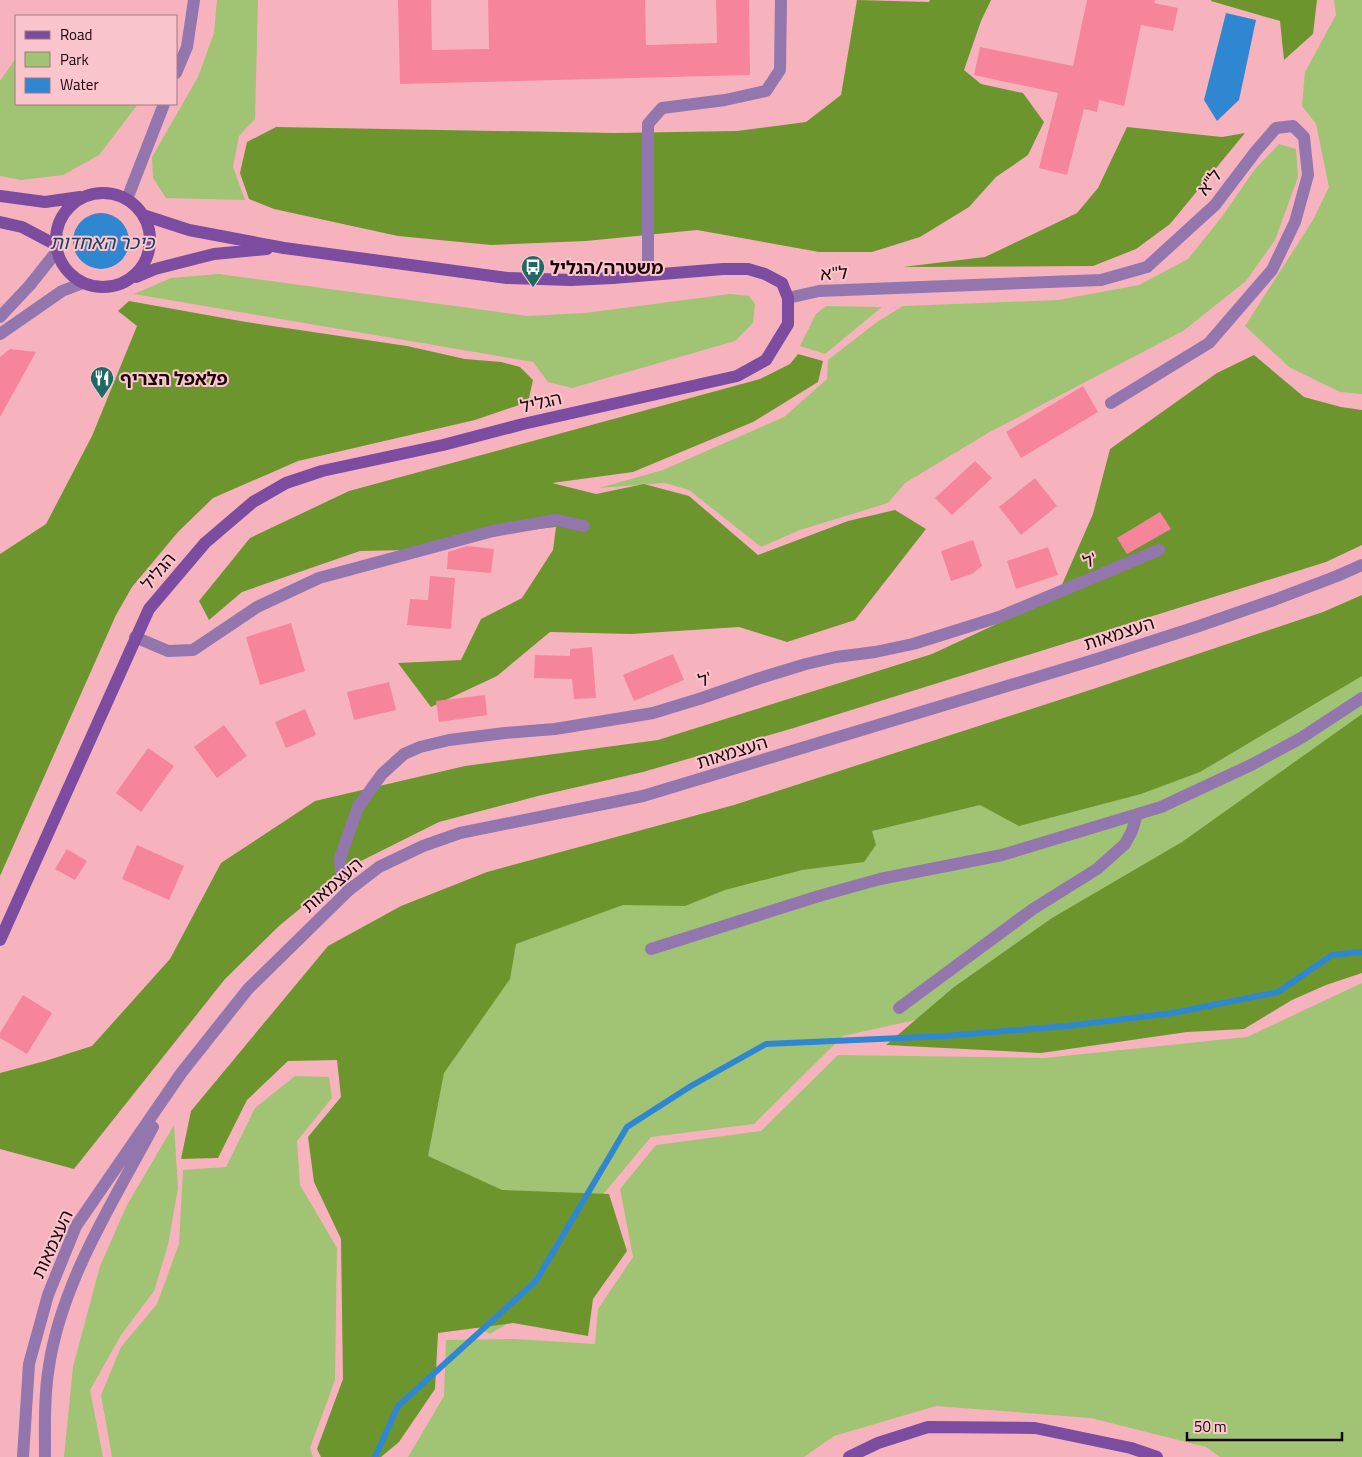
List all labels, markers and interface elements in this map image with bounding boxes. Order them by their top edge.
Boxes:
legend [15,15,178,105]
text: Road [60,23,92,46]
text: Park [60,48,89,71]
text: Water [60,73,99,96]
street label: ל"א [1190,163,1228,201]
water label: כיכר האחדות [50,227,157,256]
bus stop icon: משטרה/הגליל [520,254,546,288]
place label: משטרה/הגליל [550,254,664,281]
street label: ל"א [820,259,848,287]
restaurant icon: פלאפל הצריף [89,365,115,399]
place label: פלאפל הצריף [120,365,228,392]
street label: הגליל [518,384,564,420]
street label: ל' [1079,545,1101,575]
street label: הגליל [134,546,182,596]
street label: העצמאות [1080,609,1158,657]
street label: ל' [694,664,716,694]
street label: העצמאות [693,728,771,776]
street label: העצמאות [296,851,368,919]
street label: העצמאות [24,1205,80,1283]
scale bar [1187,1410,1342,1442]
text: 50 m [1194,1415,1227,1438]

